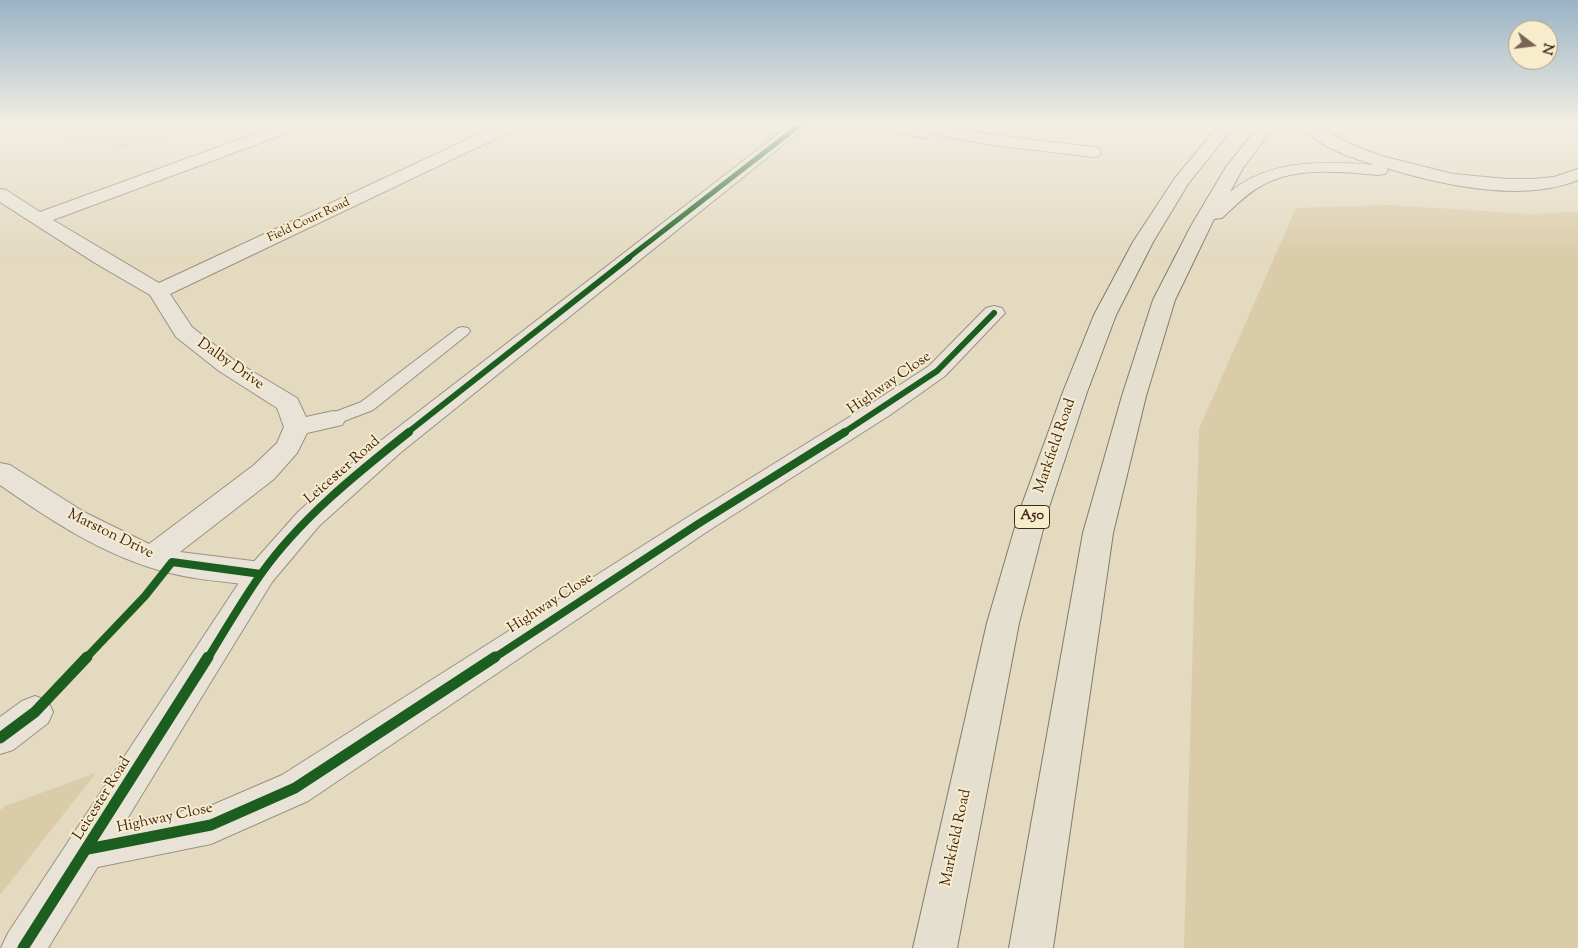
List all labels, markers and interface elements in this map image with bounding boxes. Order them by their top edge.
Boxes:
north arrow [1508,20,1558,70]
text: N [1535,41,1558,57]
street label: Field Court Road [266,196,352,246]
street label: Dalby Drive [193,335,267,395]
street label: Highway Close [845,349,935,419]
street label: Markfield Road [1031,396,1081,496]
street label: Leicester Road [301,433,385,509]
street label: Marston Drive [64,506,156,564]
road number: A50 [1014,506,1050,528]
street label: Highway Close [505,570,597,638]
street label: Leicester Road [70,754,136,844]
street label: Markfield Road [938,788,976,888]
street label: Highway Close [115,800,215,838]

